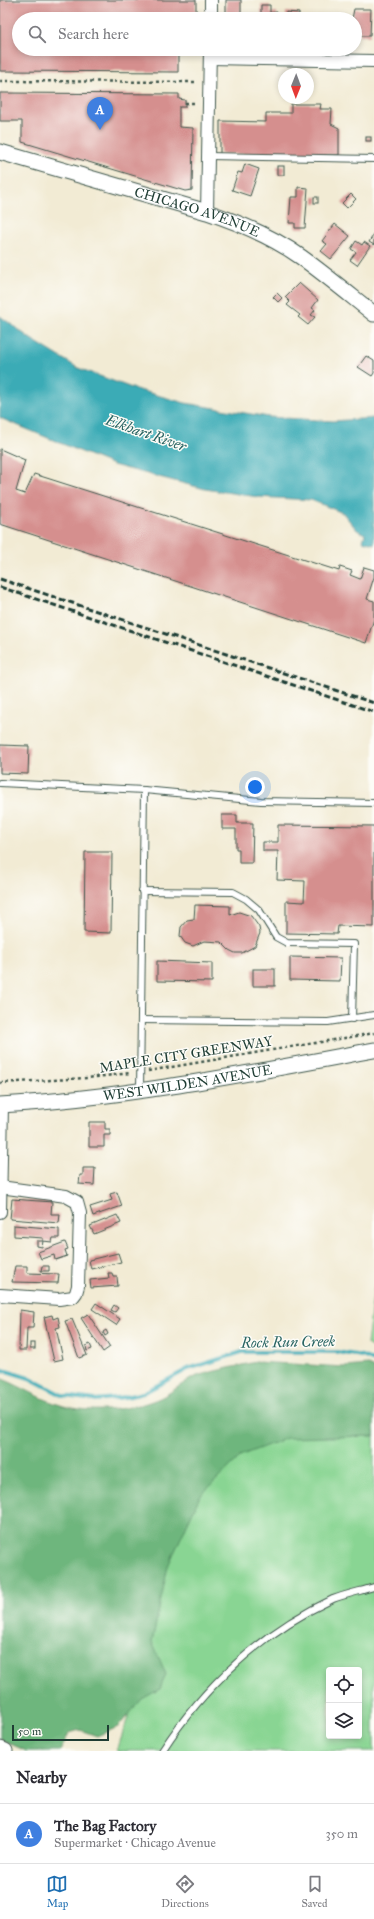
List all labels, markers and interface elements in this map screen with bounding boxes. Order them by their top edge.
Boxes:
search box [12,12,362,56]
icon: search [26,23,48,45]
text: Search here [58,25,129,43]
north arrow [278,68,314,104]
pin: A [87,97,113,130]
street label: CHICAGO AVENUE [132,183,262,241]
water label: Elkhart River [102,410,189,455]
your location [245,777,265,797]
street label: MAPLE CITY GREENWAY [98,1032,275,1077]
street label: WEST WILDEN AVENUE [102,1061,273,1105]
water label: Rock Run Creek [240,1332,336,1352]
map controls [326,1667,362,1739]
button: locate [326,1667,362,1703]
button: layers [326,1703,362,1739]
scale bar [12,1723,109,1742]
text: 50 m [18,1725,41,1738]
text: Nearby [16,1767,67,1788]
text: The Bag Factory [54,1817,156,1835]
text: A [25,1826,33,1842]
text: 350 m [325,1826,358,1842]
text: Supermarket · Chicago Avenue [54,1835,216,1851]
tab: Map [46,1873,68,1910]
tab: Directions [161,1873,209,1910]
tab: Saved [301,1873,328,1910]

